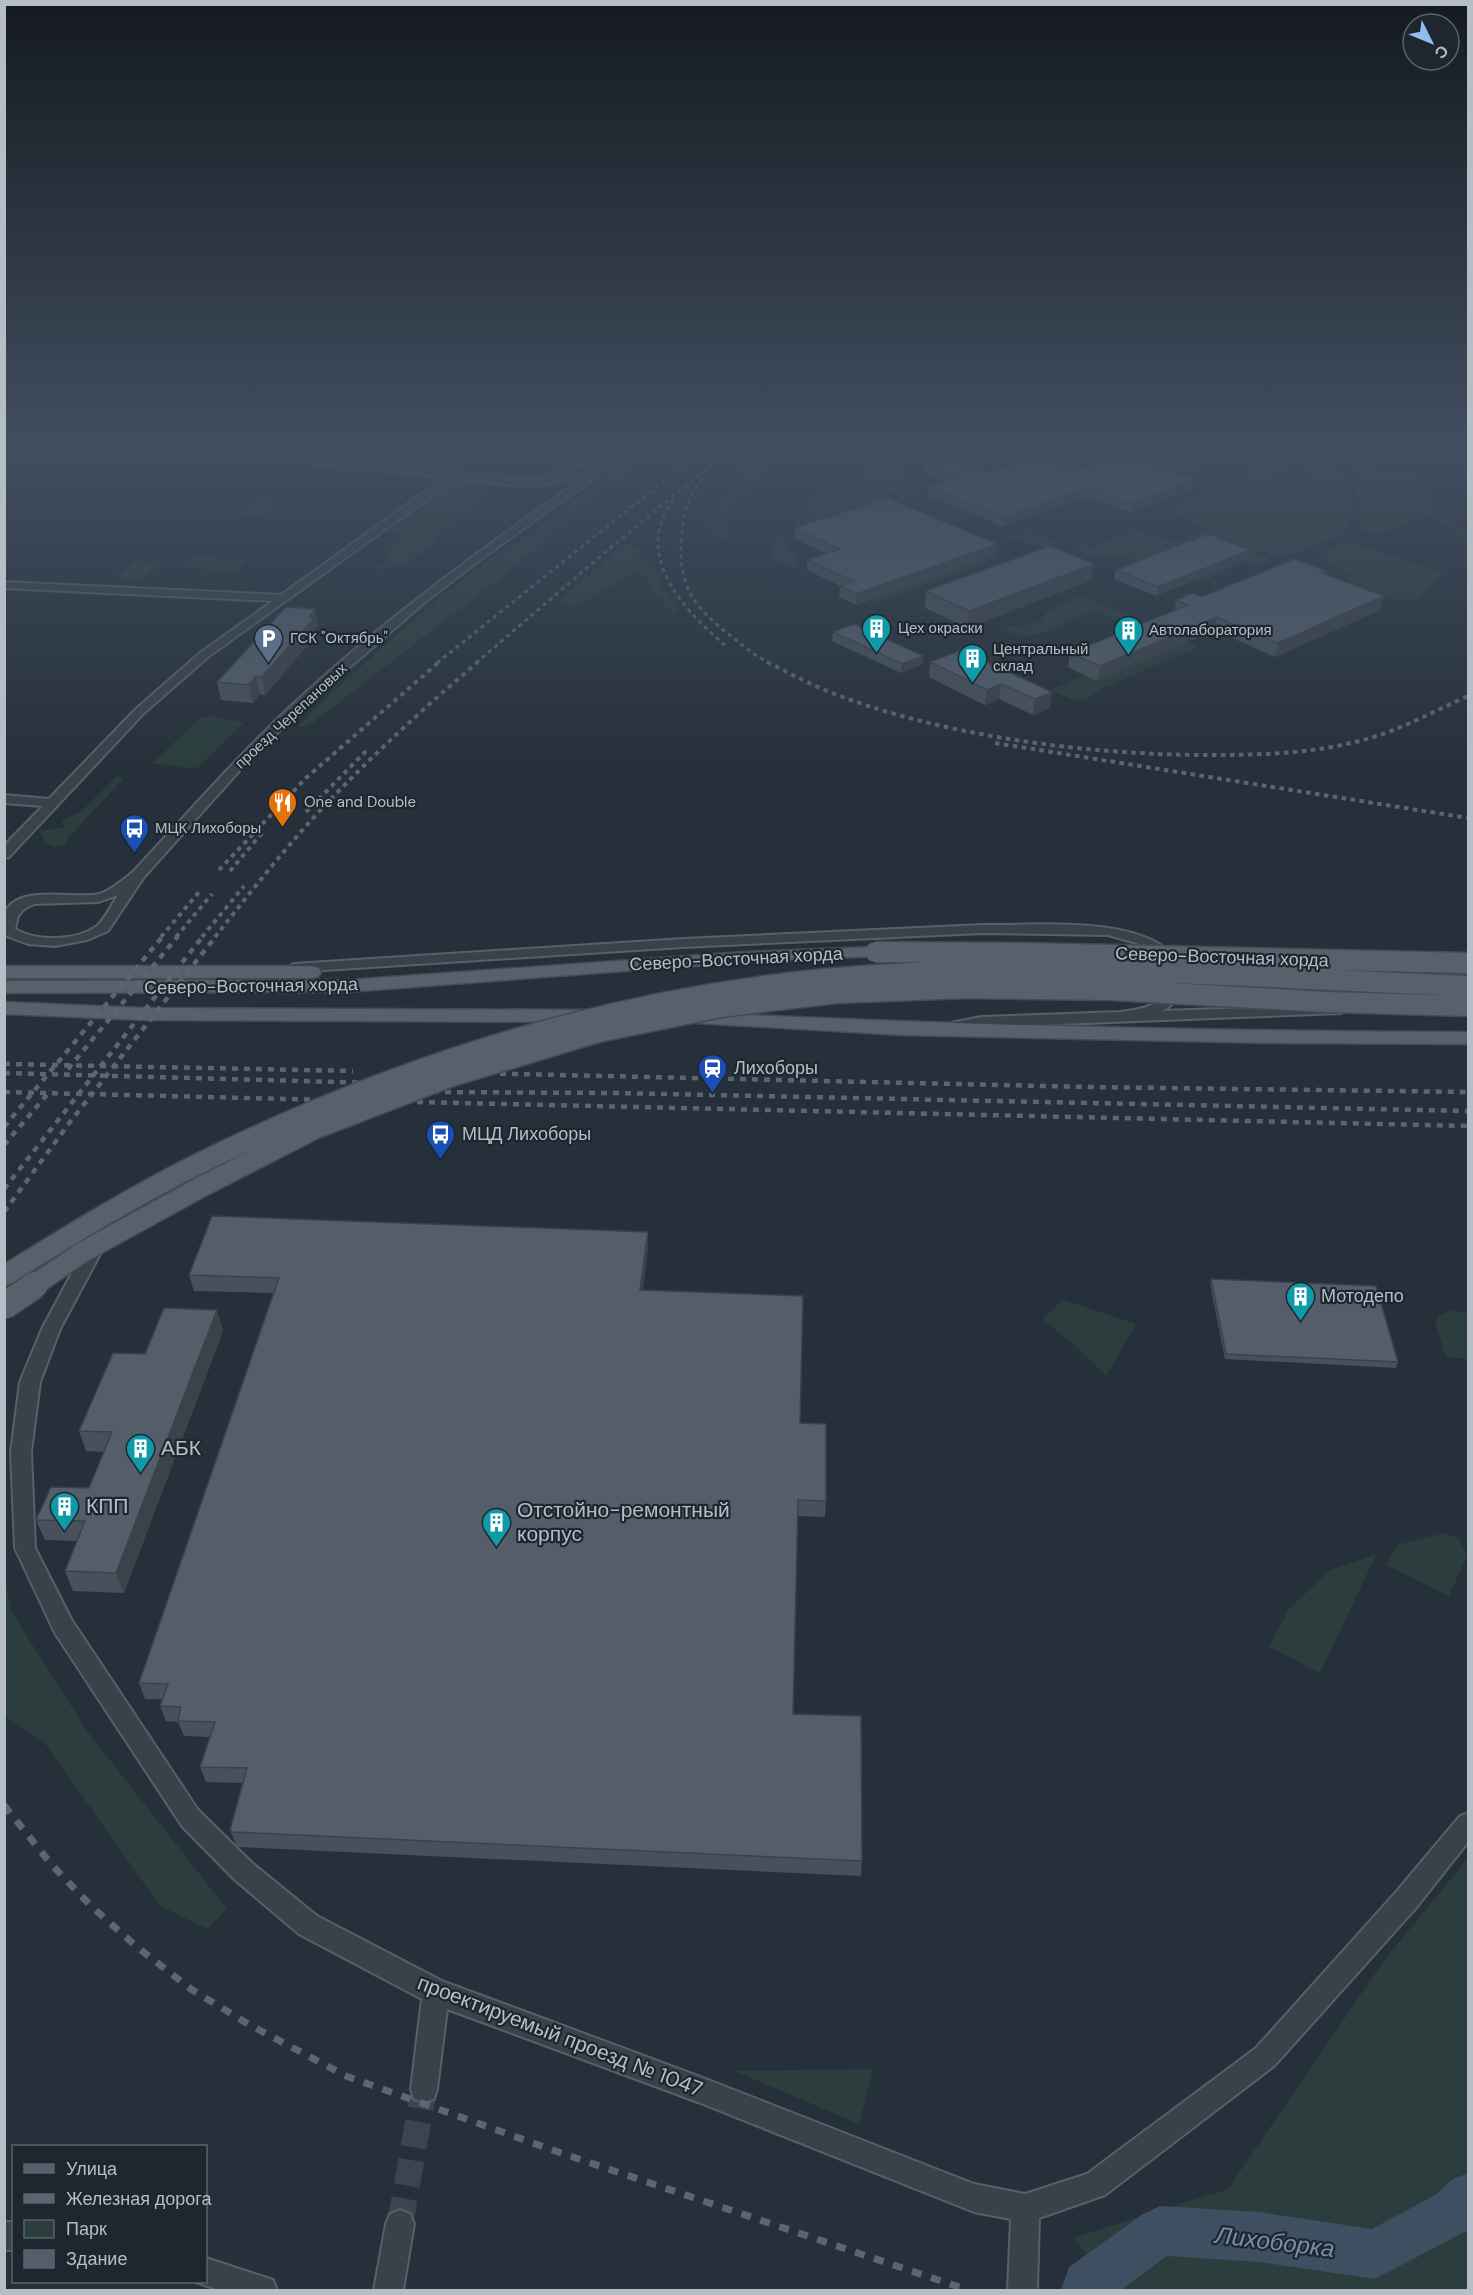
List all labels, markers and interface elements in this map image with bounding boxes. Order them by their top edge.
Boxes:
north arrow [1401,12,1461,72]
text: С [1430,40,1453,64]
building icon: Цех окраски [861,612,893,654]
building icon: Автолаборатория [1112,614,1144,656]
place label: Цех окраски [898,618,983,638]
place label: Автолаборатория [1149,620,1272,640]
parking icon: ГСК "Октябрь" [253,622,285,664]
place label: ГСК "Октябрь" [290,628,388,648]
place label: Центральный склад [993,639,1088,676]
building icon: Центральный склад [956,642,988,684]
street label: проезд Черепановых [231,658,352,773]
restaurant icon: One and Double [267,786,299,828]
place label: One and Double [304,792,416,812]
bus stop icon: МЦК Лихоборы [118,812,150,854]
place label: МЦК Лихоборы [155,818,261,838]
street label: Северо-Восточная хорда [629,941,844,977]
street label: Северо-Восточная хорда [1115,941,1330,973]
street label: Северо-Восточная хорда [144,972,359,1000]
station icon: Лихоборы [697,1052,729,1094]
place label: Лихоборы [734,1056,818,1080]
bus stop icon: МЦД Лихоборы [425,1118,457,1160]
place label: МЦД Лихоборы [462,1122,591,1146]
building icon: Мотодепо [1284,1280,1316,1322]
place label: Мотодепо [1321,1284,1404,1308]
building icon: АБК [124,1432,156,1474]
place label: АБК [161,1434,202,1462]
building icon: КПП [49,1490,81,1532]
place label: КПП [86,1492,128,1520]
place label: Отстойно-ремонтный корпус [517,1496,730,1548]
building icon: Отстойно-ремонтный корпус [480,1506,512,1548]
street label: проектируемый проезд № 1047 [413,1969,707,2103]
legend [12,2145,207,2283]
text: Улица [66,2157,118,2181]
text: Железная дорога [66,2187,212,2211]
text: Парк [66,2217,107,2241]
water label: Лихоборка [1212,2219,1336,2264]
text: Здание [66,2247,127,2271]

